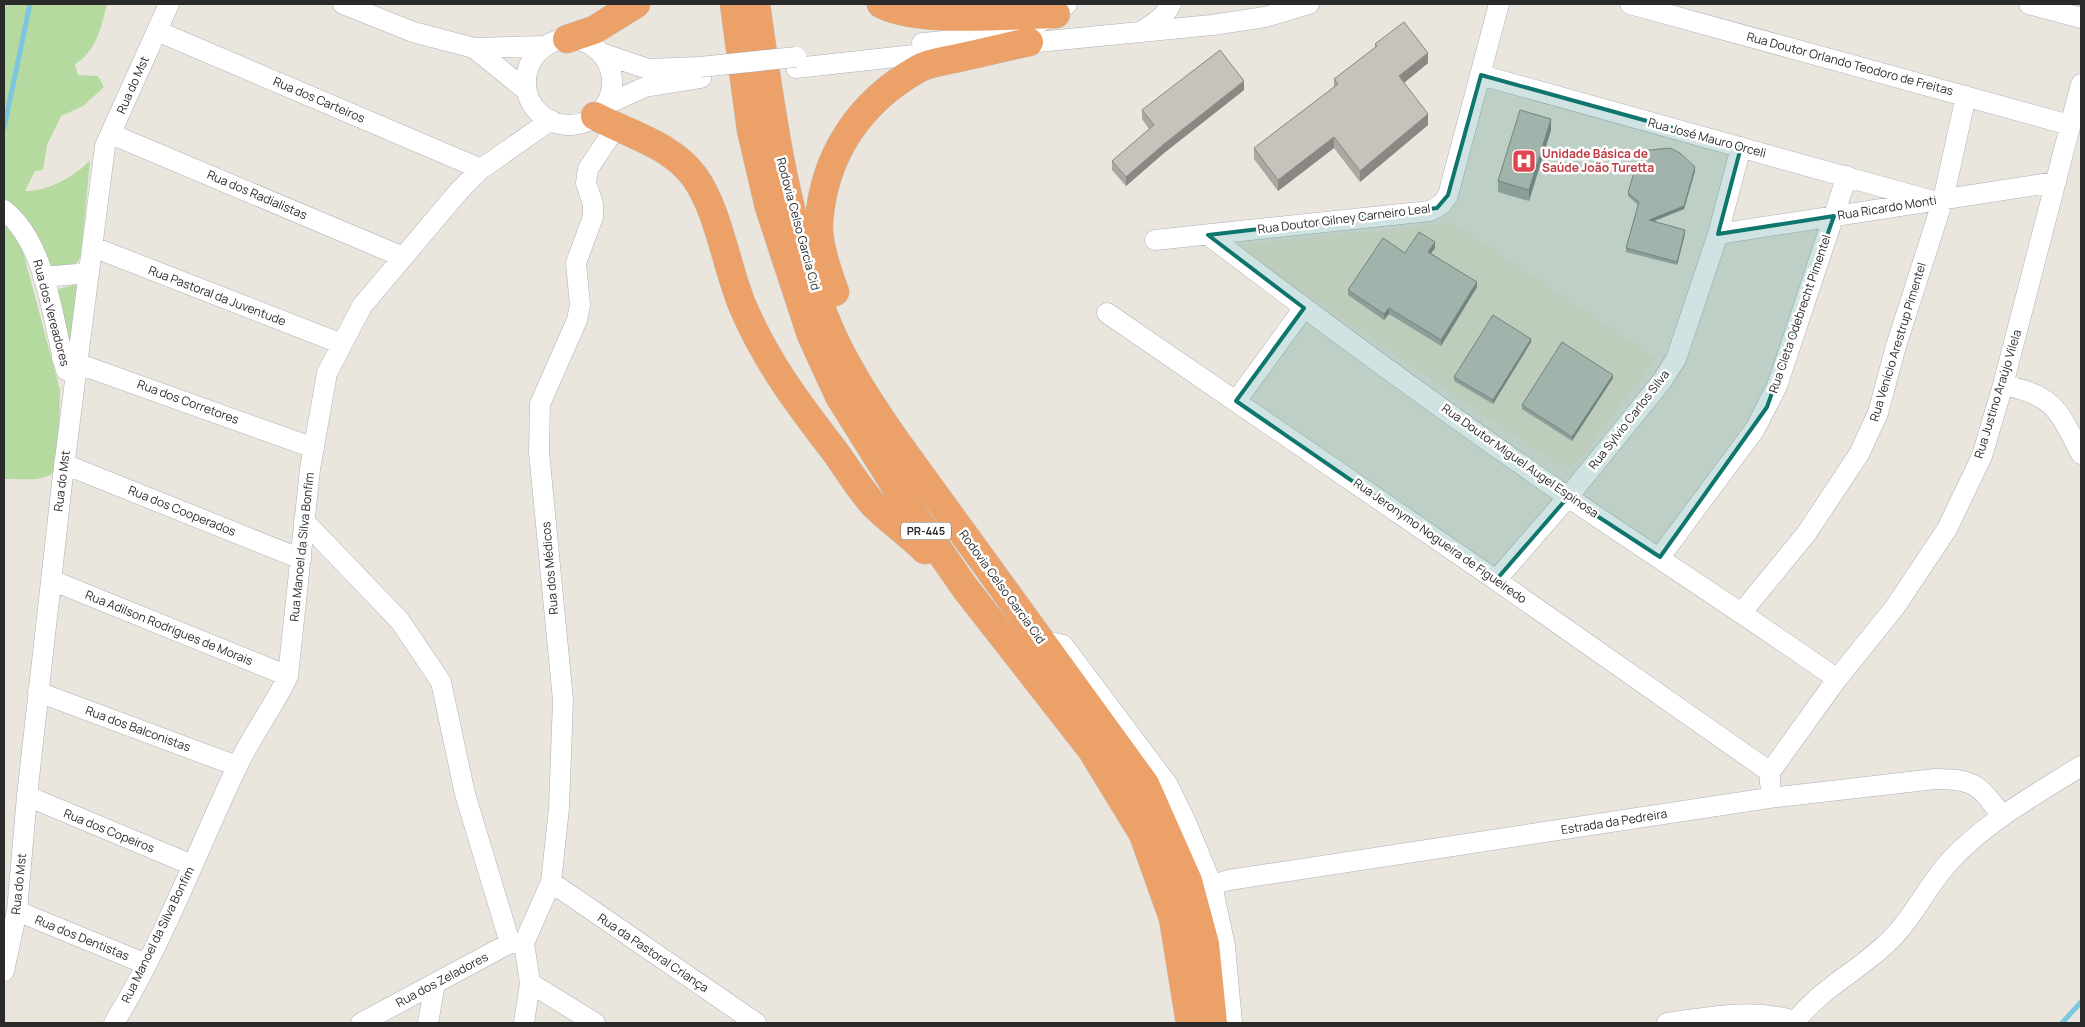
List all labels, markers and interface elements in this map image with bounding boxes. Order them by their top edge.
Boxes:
street label: Rua Doutor Orlando Teodoro de Freitas [1745,28,1955,99]
street label: Rua do Mst [112,53,153,116]
street label: Rua dos Carteiros [271,73,368,127]
street label: Rua José Mauro Orceli [1646,114,1768,161]
place label: Unidade Básica de Saúde João Turetta [1542,145,1654,176]
hospital icon: Unidade Básica de Saúde João Turetta [1511,148,1537,174]
street label: Rodovia Celso Garcia Cid [773,156,824,292]
street label: Rua dos Radialistas [205,166,310,223]
street label: Rua Ricardo Monti [1836,191,1938,224]
street label: Rua Doutor Gilney Carneiro Leal [1257,199,1431,238]
street label: Rua Cleta Odebrecht Pimentel [1764,232,1835,395]
street label: Rua dos Vereadores [29,258,74,368]
street label: Rua Venício Arestrup Pimentel [1865,260,1930,423]
street label: Rua Pastoral da Juventude [146,261,288,330]
street label: Rua Justino Araújo Vilela [1970,327,2025,460]
street label: Rua Sylvio Carlos Silva [1584,366,1673,473]
street label: Rua dos Corretores [135,375,241,428]
street label: Rua Doutor Miguel Augel Espinosa [1438,400,1602,521]
street label: Rua do Mst [49,449,74,513]
street label: Rua Manoel da Silva Bonfim [285,472,318,622]
street label: Rua Jeronymo Nogueira de Figueiredo [1350,474,1530,607]
street label: Rua dos Cooperados [126,481,239,540]
street label: Rua dos Médicos [537,521,562,615]
road number: PR-445 [901,522,951,540]
street label: Rodovia Celso Garcia Cid [955,526,1050,647]
street label: Rua Adilson Rodrigues de Morais [83,586,256,669]
street label: Rua dos Balconistas [83,702,193,755]
street label: Rua dos Copeiros [61,805,157,857]
street label: Estrada da Pedreira [1560,805,1668,838]
street label: Rua do Mst [7,852,30,915]
street label: Rua Manoel da Silva Bonfim [117,864,198,1006]
street label: Rua da Pastoral Criança [595,909,712,996]
street label: Rua dos Dentistas [32,911,132,964]
street label: Rua dos Zeladores [393,948,491,1011]

